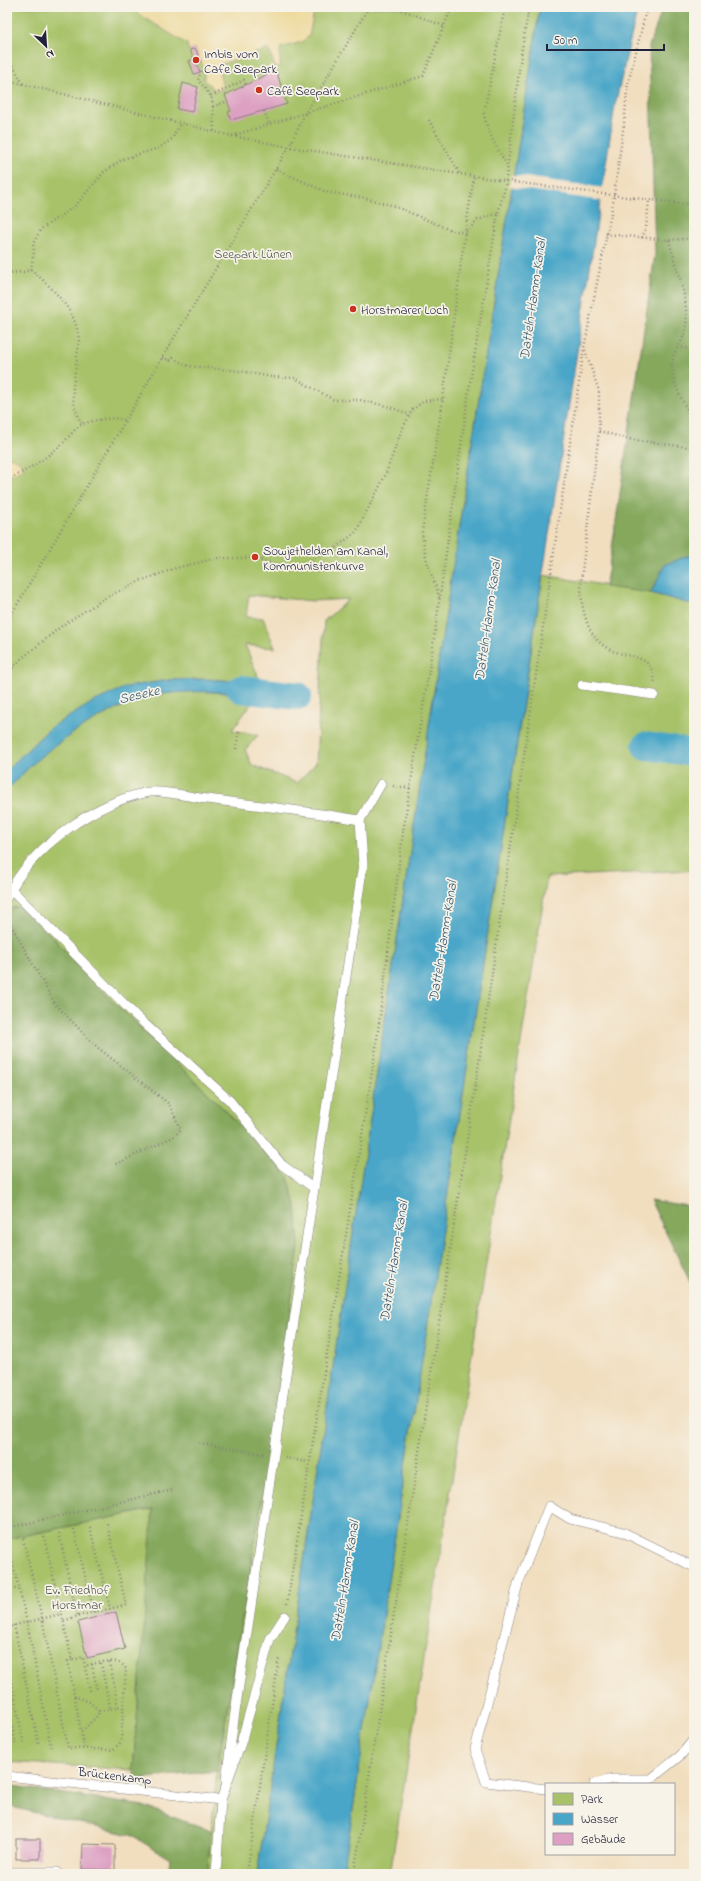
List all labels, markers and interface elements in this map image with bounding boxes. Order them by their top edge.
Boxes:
north arrow [26,26,66,66]
scale bar [547,26,664,52]
text: 50 m [553,32,577,50]
text: N [43,45,57,63]
place label: Imbis vom Cafe Seepark [204,45,277,79]
marker: Imbis vom Cafe Seepark [191,55,201,65]
place label: Café Seepark [267,82,340,101]
marker: Café Seepark [254,85,264,95]
water label: Datteln-Hamm-Kanal [515,236,553,361]
park label: Seepark Lünen [214,245,292,264]
place label: Horstmarer Loch [361,301,448,320]
marker: Horstmarer Loch [348,304,358,314]
place label: Sowjethelden am Kanal, Kommunistenkurve [263,542,388,576]
marker: Sowjethelden am Kanal, Kommunistenkurve [250,552,260,562]
water label: Datteln-Hamm-Kanal [470,557,508,682]
water label: Seseke [117,680,162,710]
water label: Datteln-Hamm-Kanal [424,878,464,1003]
water label: Datteln-Hamm-Kanal [375,1198,415,1323]
water label: Datteln-Hamm-Kanal [326,1518,366,1643]
park label: Ev. Friedhof Horstmar [45,1581,110,1615]
street label: Brückenkamp [76,1762,153,1790]
legend [545,1783,675,1855]
text: Park [581,1791,603,1809]
text: Wasser [581,1811,618,1829]
text: Gebäude [581,1831,626,1849]

